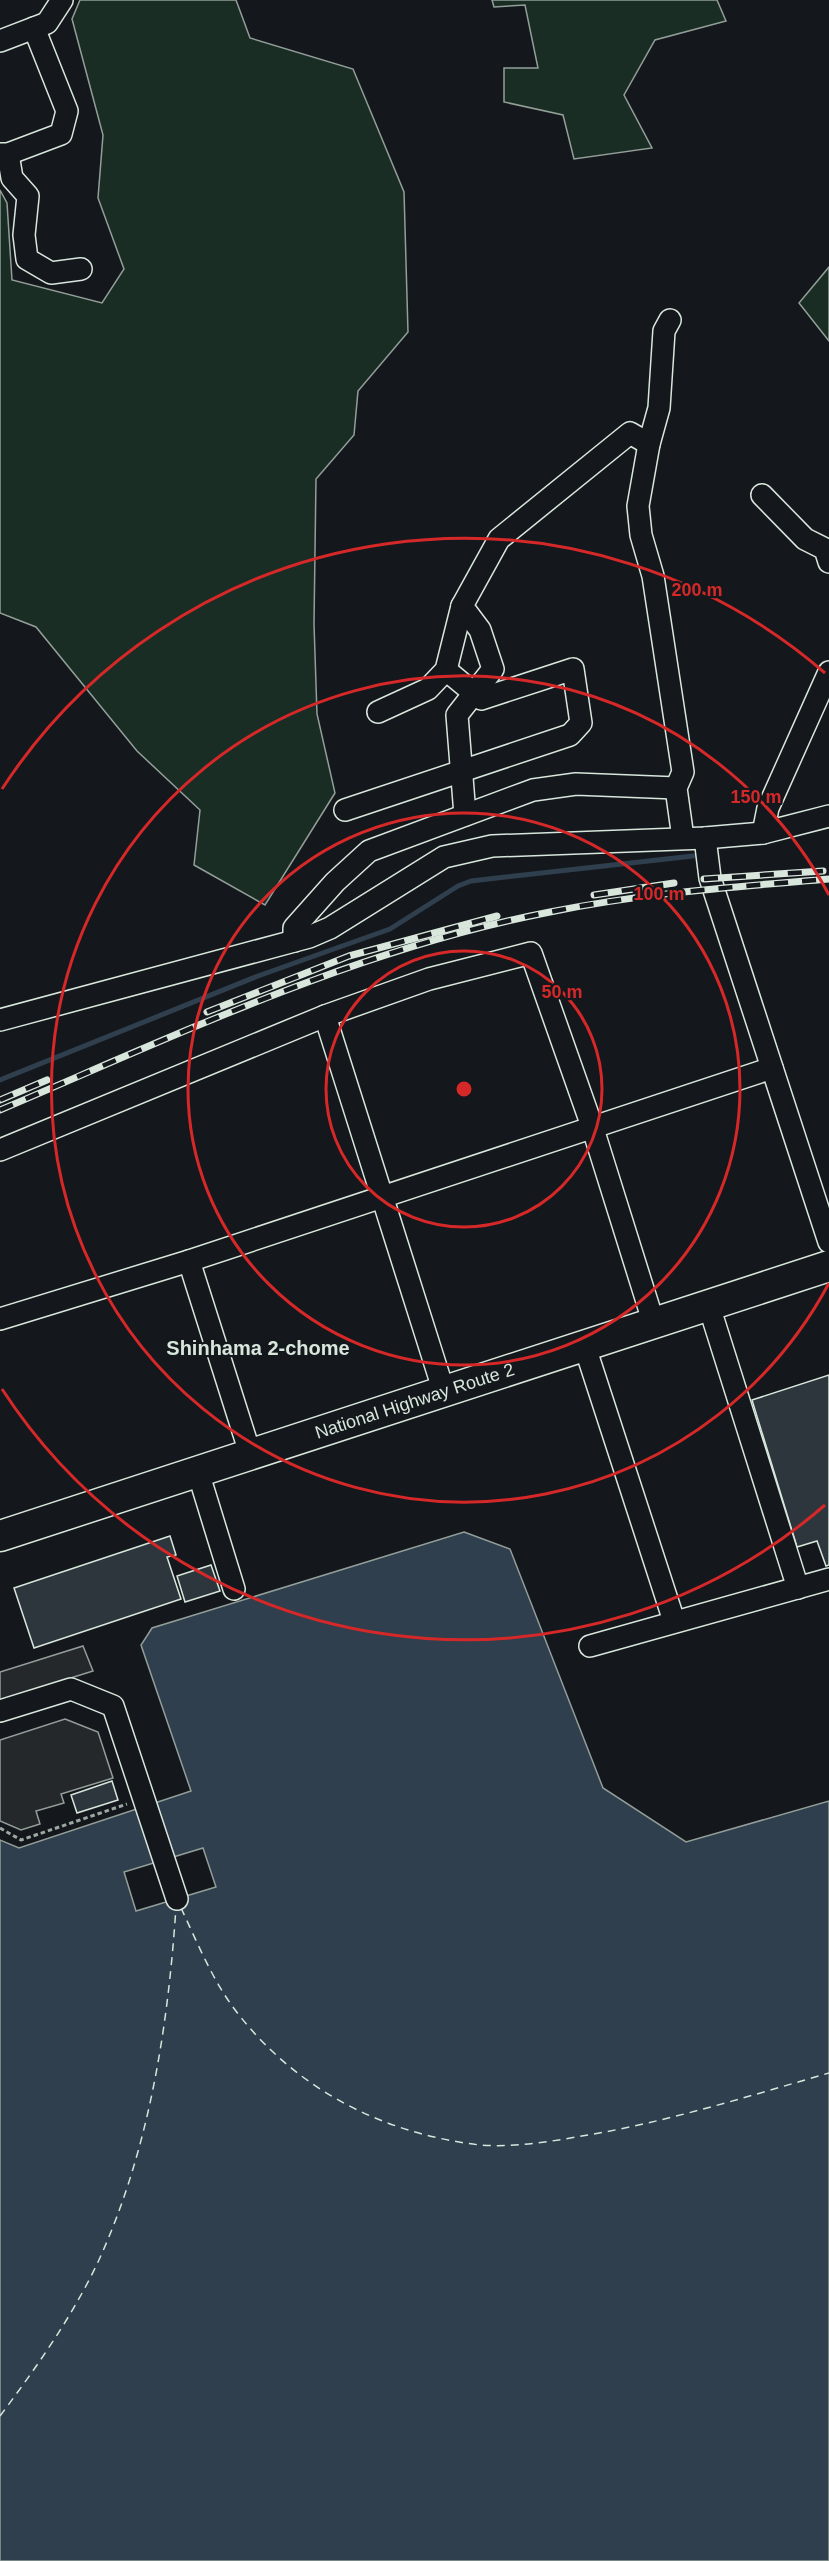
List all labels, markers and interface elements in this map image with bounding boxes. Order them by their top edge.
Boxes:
text: 200 m [671,580,723,600]
text: 150 m [730,787,782,807]
text: 100 m [633,884,685,904]
text: 50 m [541,982,583,1002]
centre of rings [454,1079,474,1099]
district label: Shinhama 2-chome [166,1337,350,1359]
street label: National Highway Route 2 [312,1359,517,1443]

